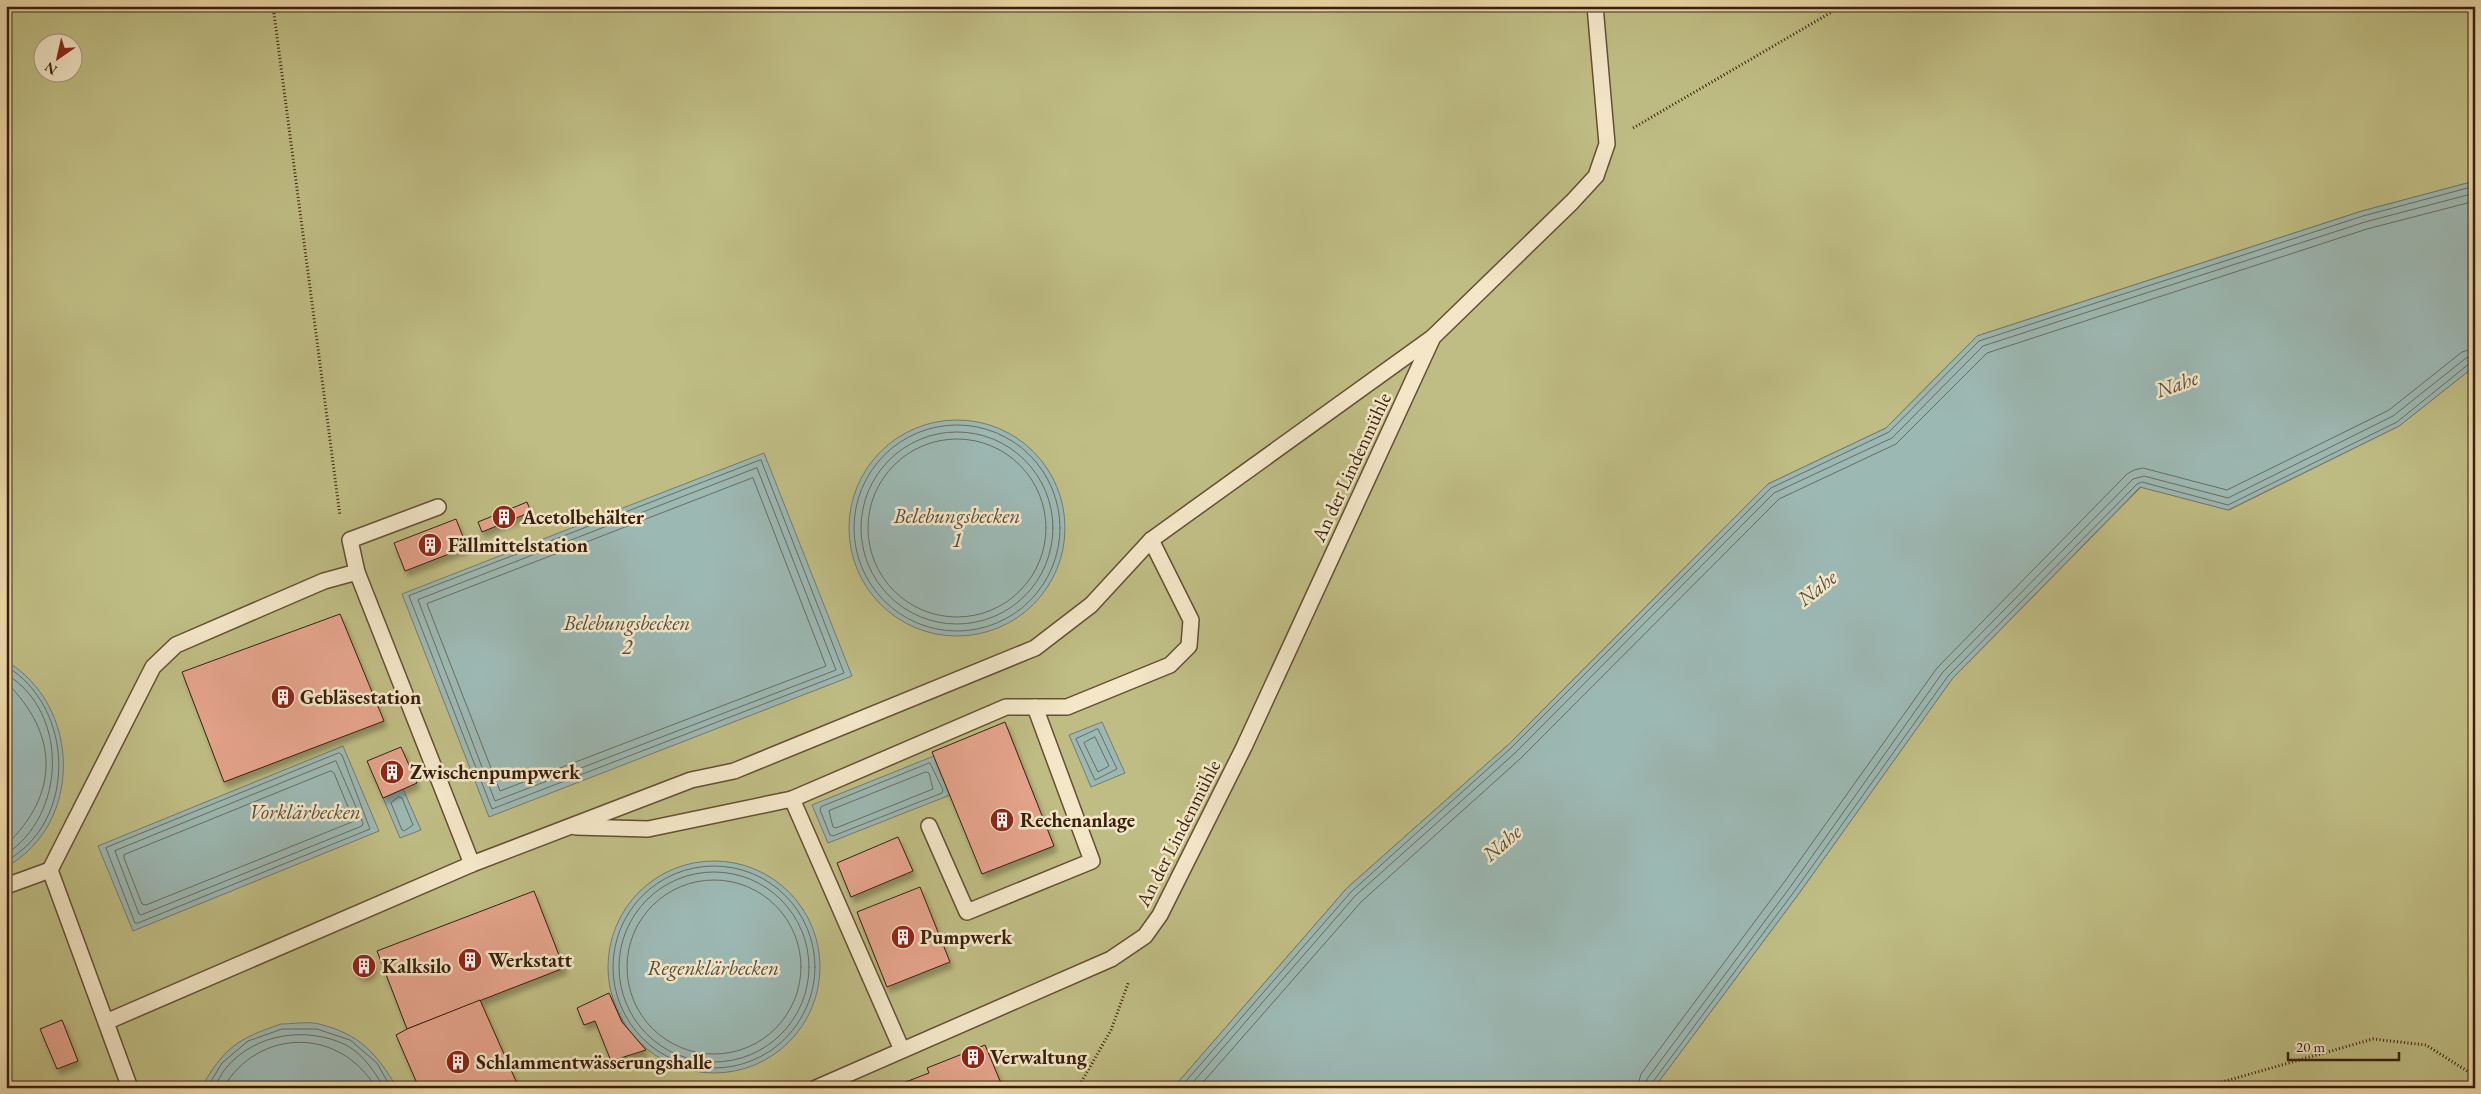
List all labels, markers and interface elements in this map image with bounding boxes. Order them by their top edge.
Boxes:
north arrow [32,32,82,82]
text: N [40,58,60,79]
water label: Nahe [2151,363,2203,404]
street label: An der Lindenmühle [1305,388,1397,547]
water label: Belebungsbecken 1 [893,502,1020,553]
building icon: Acetolbehälter [491,504,517,530]
place label: Acetolbehälter [521,504,645,530]
building icon: Fällmittelstation [417,532,443,558]
place label: Fällmittelstation [448,532,588,558]
water label: Nahe [1790,563,1843,612]
water label: Belebungsbecken 2 [563,609,690,660]
building icon: Gebläsestation [270,684,296,710]
place label: Gebläsestation [300,684,421,710]
street label: An der Lindenmühle [1129,755,1226,912]
building icon: Zwischenpumpwerk [379,759,405,785]
place label: Zwischenpumpwerk [410,759,581,785]
water label: Vorklärbecken [249,798,361,825]
building icon: Rechenanlage [989,807,1015,833]
place label: Rechenanlage [1020,807,1135,833]
water label: Nahe [1476,818,1528,868]
building icon: Pumpwerk [890,924,916,950]
place label: Pumpwerk [920,924,1013,950]
building icon: Werkstatt [457,947,483,973]
place label: Werkstatt [488,947,573,973]
building icon: Kalksilo [351,953,377,979]
place label: Kalksilo [382,953,451,979]
water label: Regenklärbecken [647,954,779,981]
scale bar [2288,1029,2400,1061]
text: 20 m [2296,1037,2325,1056]
building icon: Verwaltung [960,1044,986,1070]
place label: Verwaltung [990,1044,1088,1070]
building icon: Schlammentwässerungshalle [445,1049,471,1075]
place label: Schlammentwässerungshalle [476,1049,712,1075]

